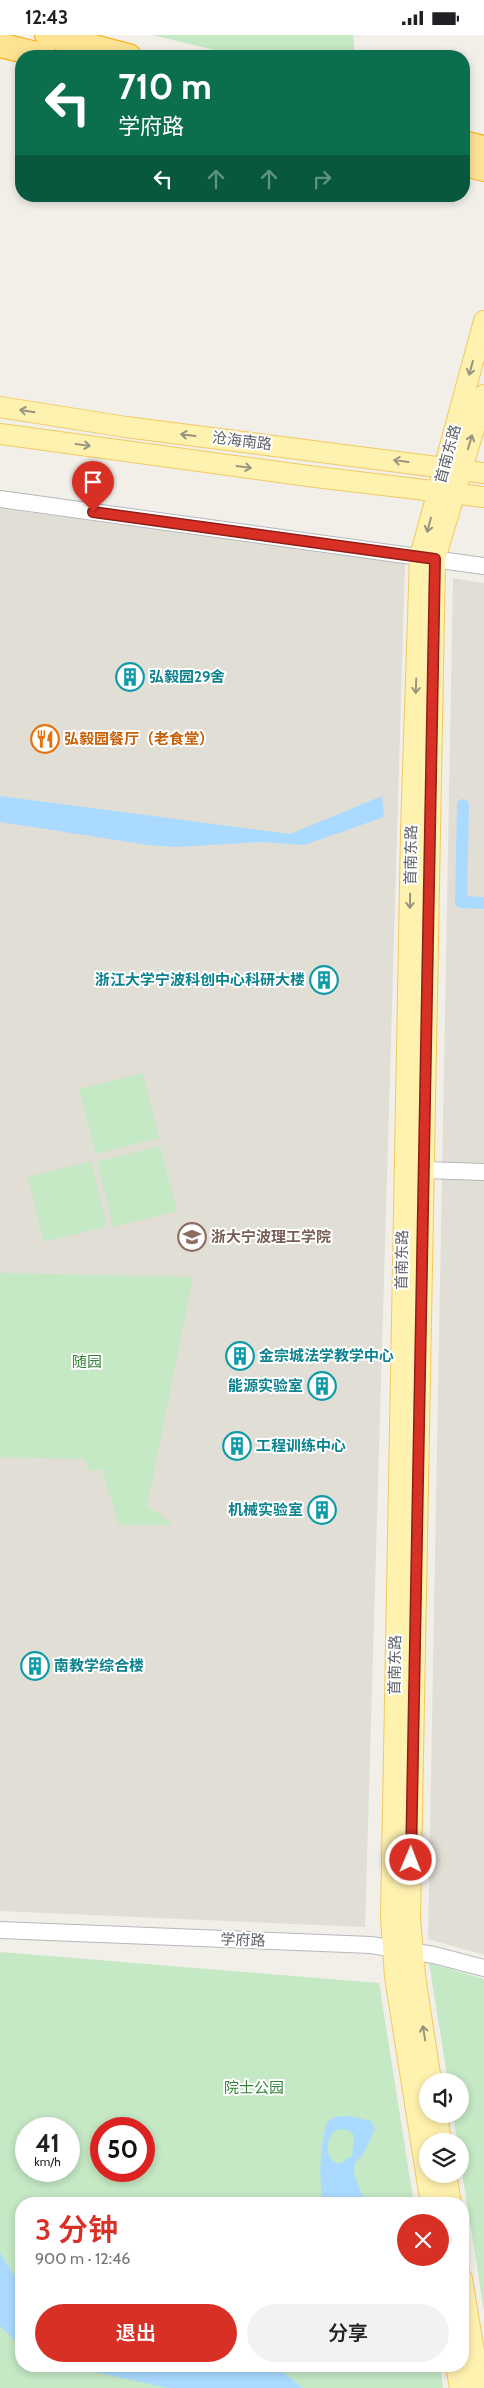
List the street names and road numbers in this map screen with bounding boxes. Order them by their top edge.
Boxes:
street label: 首南东路 [432,423,464,485]
street label: 沧海南路 [211,428,273,454]
street label: 首南东路 [401,825,421,885]
street label: 首南东路 [392,1230,412,1290]
street label: 首南东路 [385,1635,405,1695]
street label: 学府路 [220,1930,266,1950]

